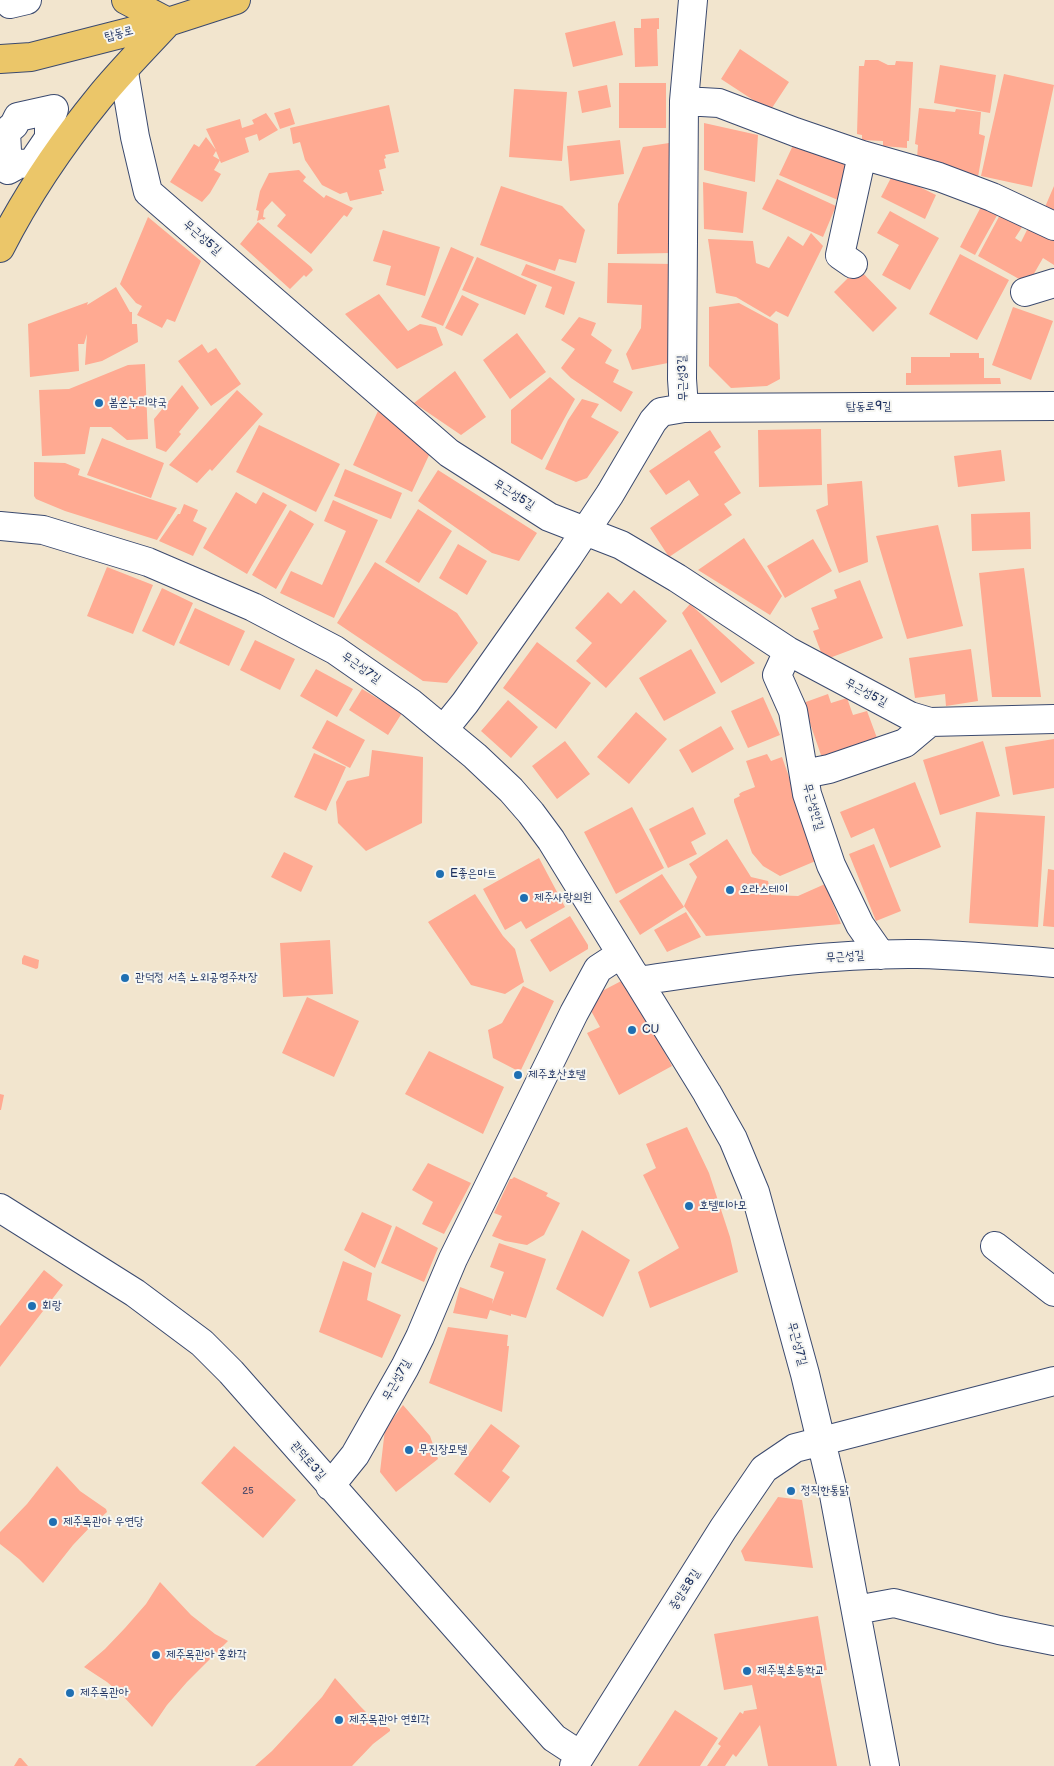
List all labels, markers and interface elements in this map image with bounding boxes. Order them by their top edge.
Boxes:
street label: 탑동로 [103,24,135,44]
street label: 무근성5길 [180,218,224,258]
street label: 무근성3길 [675,355,691,401]
place label: 봄온누리약국 [109,396,167,410]
marker: 봄온누리약국 [93,397,105,409]
street label: 탑동로9길 [846,400,892,414]
street label: 무근성5길 [491,477,537,513]
street label: 무근성7길 [339,649,383,687]
street label: 무근성5길 [843,676,889,710]
street label: 무근성안길 [799,782,827,832]
place label: E좋은마트 [450,867,497,881]
marker: E좋은마트 [434,868,446,880]
place label: 오라스테이 [740,883,788,897]
marker: 오라스테이 [724,884,736,896]
place label: 제주사랑의원 [534,891,592,905]
marker: 제주사랑의원 [518,892,530,904]
street label: 무근성길 [825,948,865,966]
place label: 관덕정 서측 노외공영주차장 [135,971,257,985]
marker: 관덕정 서측 노외공영주차장 [119,972,131,984]
place label: CU [642,1023,659,1037]
marker: CU [626,1024,638,1036]
place label: 제주호산호텔 [528,1068,586,1082]
marker: 제주호산호텔 [512,1069,524,1081]
place label: 호텔띠아모 [699,1199,747,1213]
marker: 호텔띠아모 [683,1200,695,1212]
place label: 회랑 [42,1299,61,1313]
marker: 회랑 [26,1300,38,1312]
street label: 무근성7길 [784,1321,810,1367]
street label: 무근성7길 [380,1357,414,1403]
street label: 관덕로3길 [287,1439,329,1483]
place label: 무진장모텔 [419,1443,467,1457]
marker: 무진장모텔 [403,1444,415,1456]
place label: 정직한통닭 [801,1484,849,1498]
house number: 25 [242,1485,254,1497]
marker: 정직한통닭 [785,1485,797,1497]
place label: 제주목관아 우연당 [63,1515,143,1529]
marker: 제주목관아 우연당 [47,1516,59,1528]
street label: 중앙로8길 [667,1567,703,1613]
place label: 제주목관아 홍화각 [166,1648,246,1662]
marker: 제주목관아 홍화각 [150,1649,162,1661]
place label: 제주북초등학교 [757,1664,825,1678]
marker: 제주북초등학교 [741,1665,753,1677]
place label: 제주목관아 [80,1686,128,1700]
marker: 제주목관아 [64,1687,76,1699]
place label: 제주목관아 연희각 [349,1713,429,1727]
marker: 제주목관아 연희각 [333,1714,345,1726]

